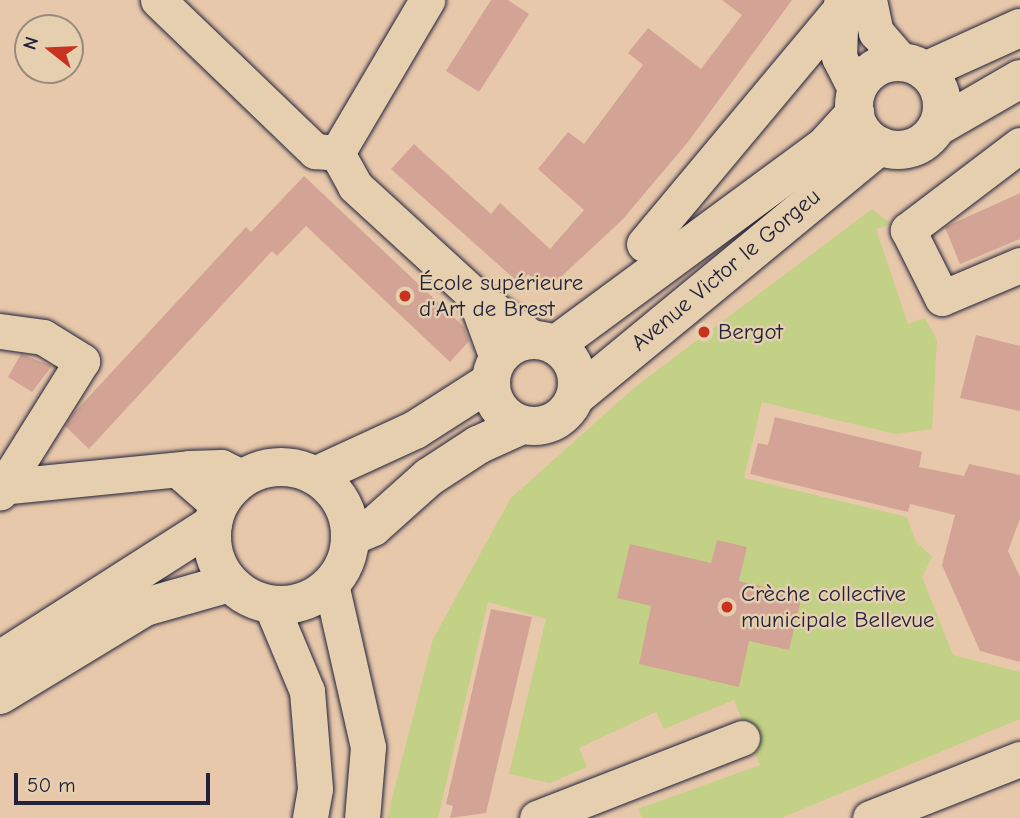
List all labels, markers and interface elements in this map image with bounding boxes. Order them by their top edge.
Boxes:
north arrow [14,14,84,84]
text: N [19,34,43,52]
street label: Avenue Victor le Gorgeu [626,183,826,357]
place label: École supérieure d'Art de Brest [419,269,583,323]
marker: École supérieure d'Art de Brest [397,288,413,304]
place label: Bergot [718,318,783,346]
marker: Bergot [696,324,712,340]
place label: Crèche collective municipale Bellevue [741,580,935,634]
marker: Crèche collective municipale Bellevue [719,599,735,615]
scale bar [18,758,214,802]
text: 50 m [27,773,76,797]

